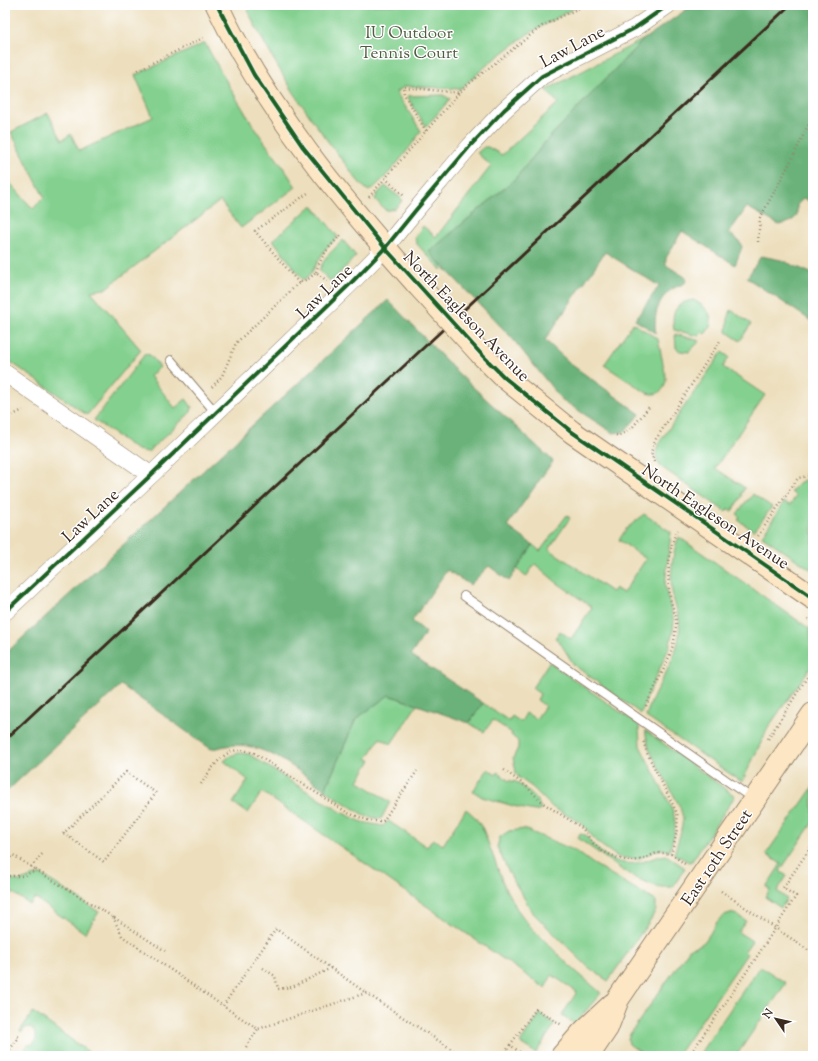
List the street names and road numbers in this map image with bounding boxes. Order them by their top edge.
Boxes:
street label: Law Lane [536,21,610,75]
street label: North Eagleson Avenue [397,247,535,388]
street label: Law Lane [292,259,359,325]
street label: North Eagleson Avenue [636,459,794,576]
street label: Law Lane [58,484,125,549]
street label: East 10th Street [676,805,759,911]

